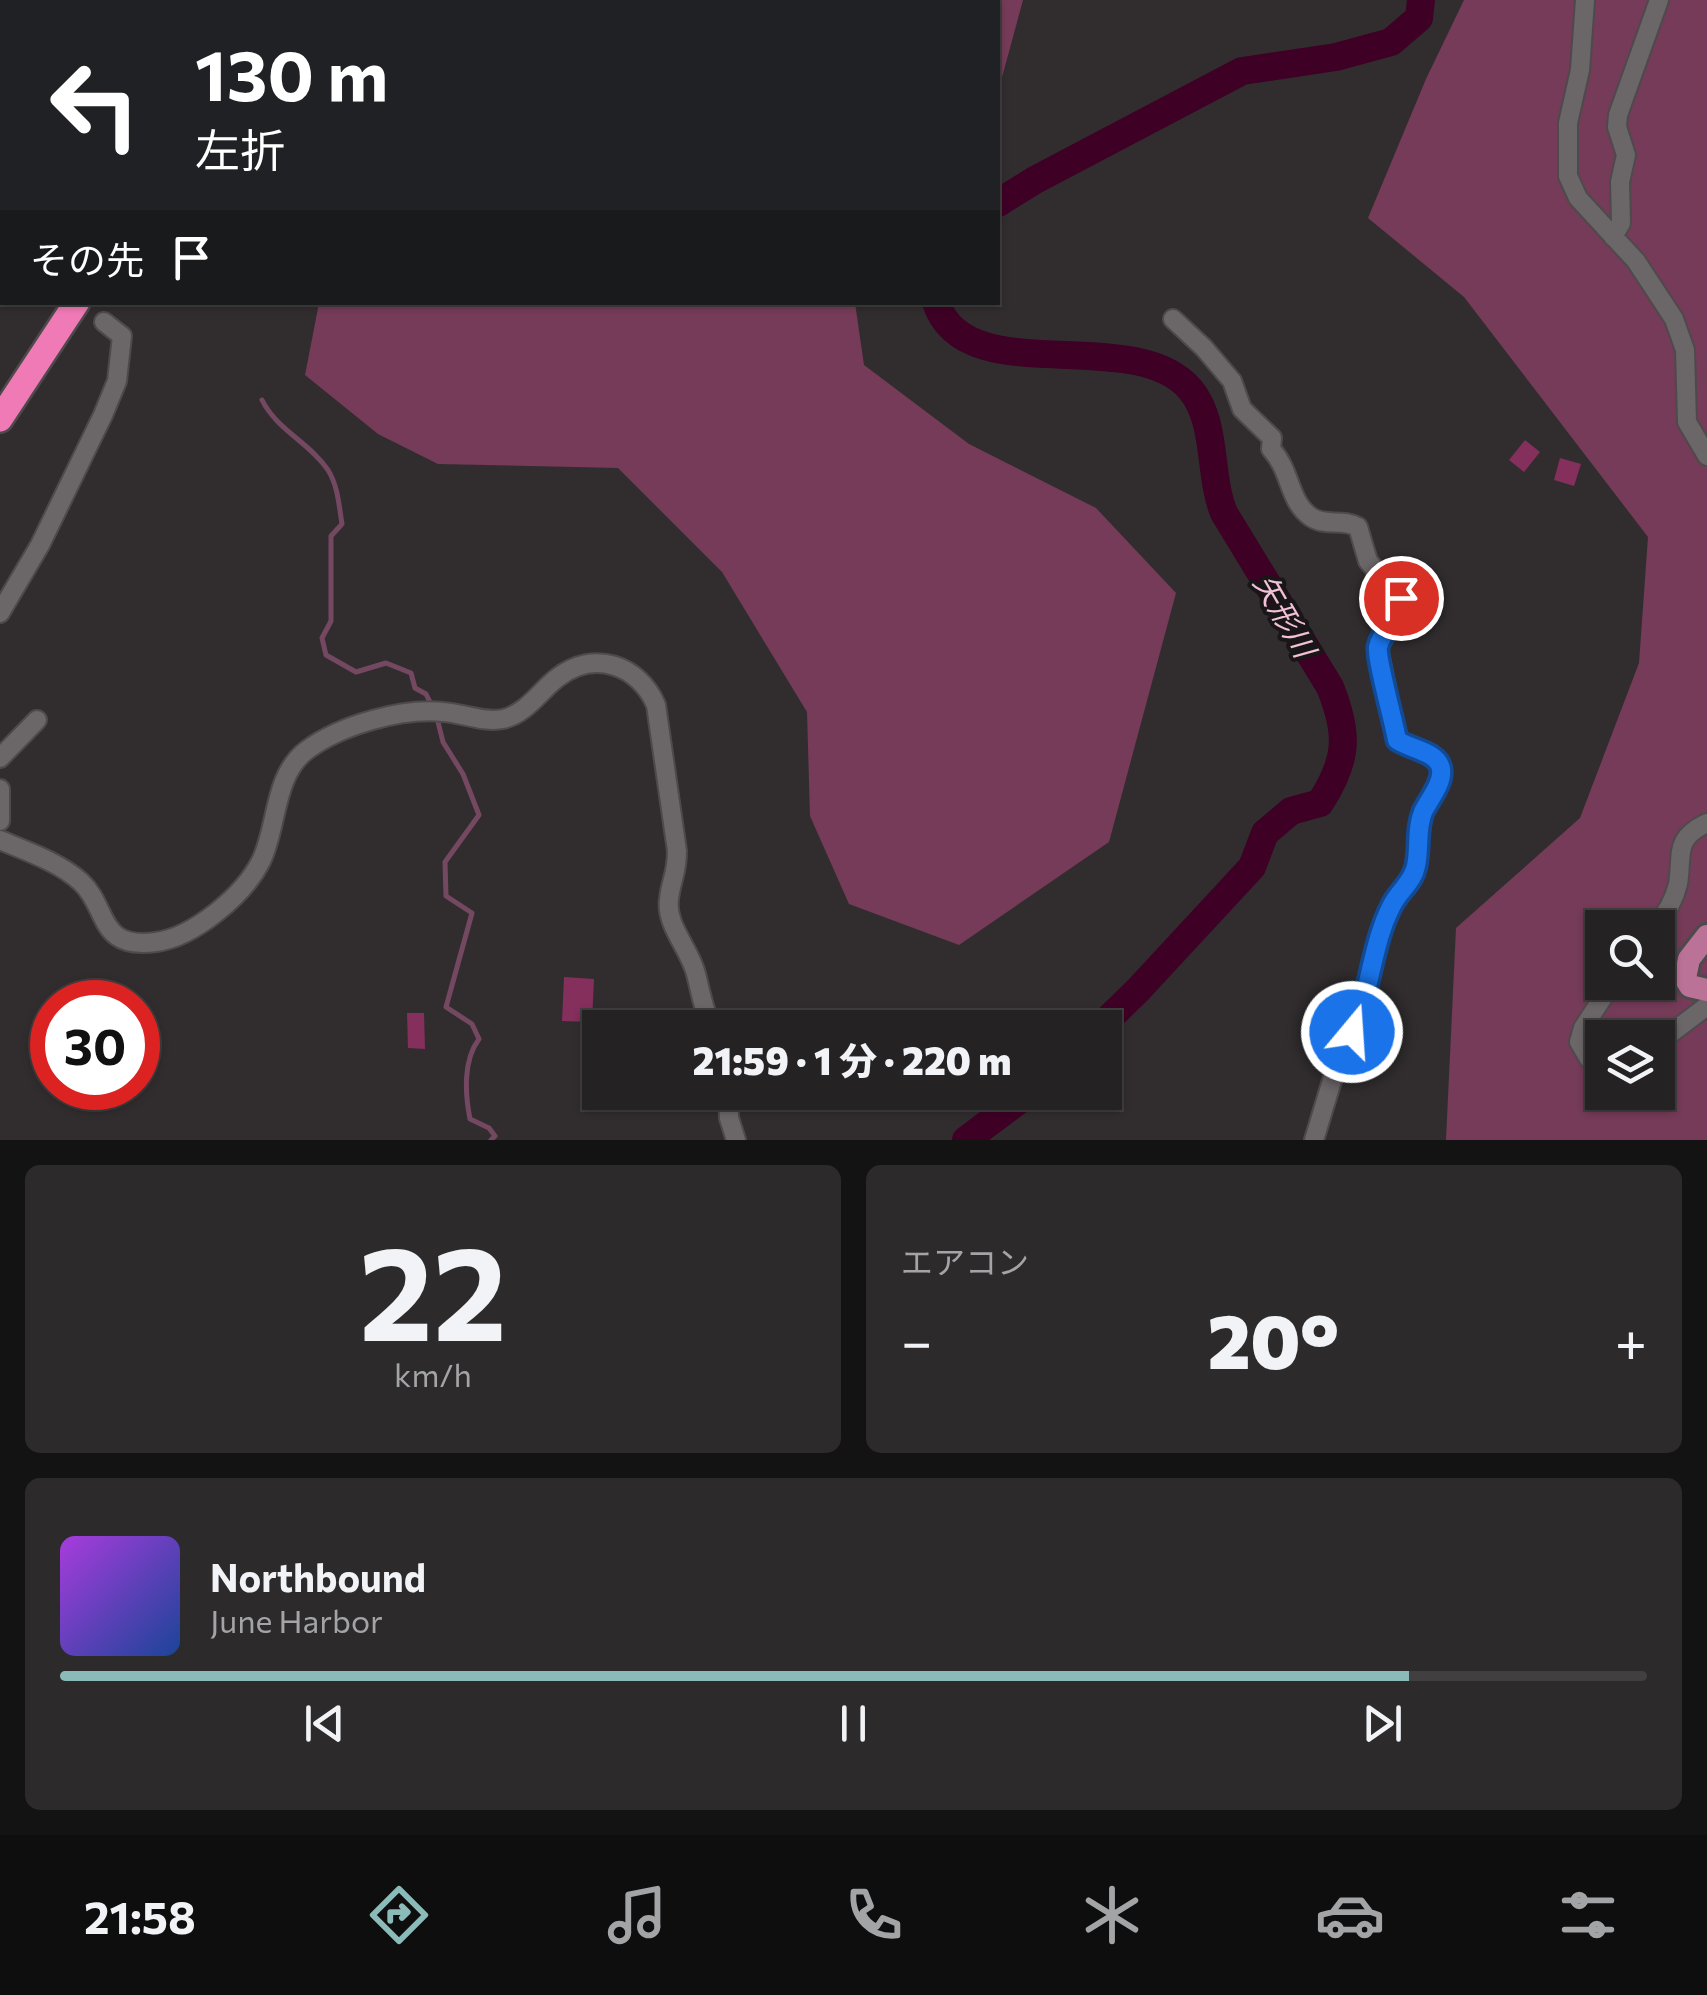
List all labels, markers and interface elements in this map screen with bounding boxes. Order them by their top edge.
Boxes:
text: 130 m [195,30,388,115]
icon: left [30,40,160,170]
text: 左折 [195,121,285,176]
icon: arrive [164,230,219,285]
text: その先 [30,235,144,282]
pin [1359,556,1444,641]
water label: 矢形川 [1248,567,1326,666]
icon: arrive [1374,571,1429,626]
map controls [1585,910,1675,1110]
button: search [1585,910,1675,1000]
speed limit sign: 30 [30,980,160,1110]
position arrow [1300,980,1404,1084]
button: layers [1585,1020,1675,1110]
text: 21:59 · 1 分 · 220 m [692,1036,1012,1083]
text: 22 [359,1209,507,1368]
text: エアコン [901,1241,1029,1281]
text: 20° [1208,1293,1339,1384]
text: − [901,1306,932,1373]
text: + [1615,1306,1647,1373]
text: km/h [394,1354,472,1394]
text: Northbound [210,1553,426,1600]
text: June Harbor [210,1600,383,1640]
icon: previous [297,1696,352,1751]
icon: pause [826,1696,881,1751]
icon: next [1355,1696,1410,1751]
icon: directions [364,1880,434,1950]
icon: music [602,1880,672,1950]
icon: phone [839,1880,909,1950]
icon: climate [1077,1880,1147,1950]
icon: car [1315,1880,1385,1950]
icon: filters [1553,1880,1623,1950]
text: 21:58 [84,1888,196,1943]

